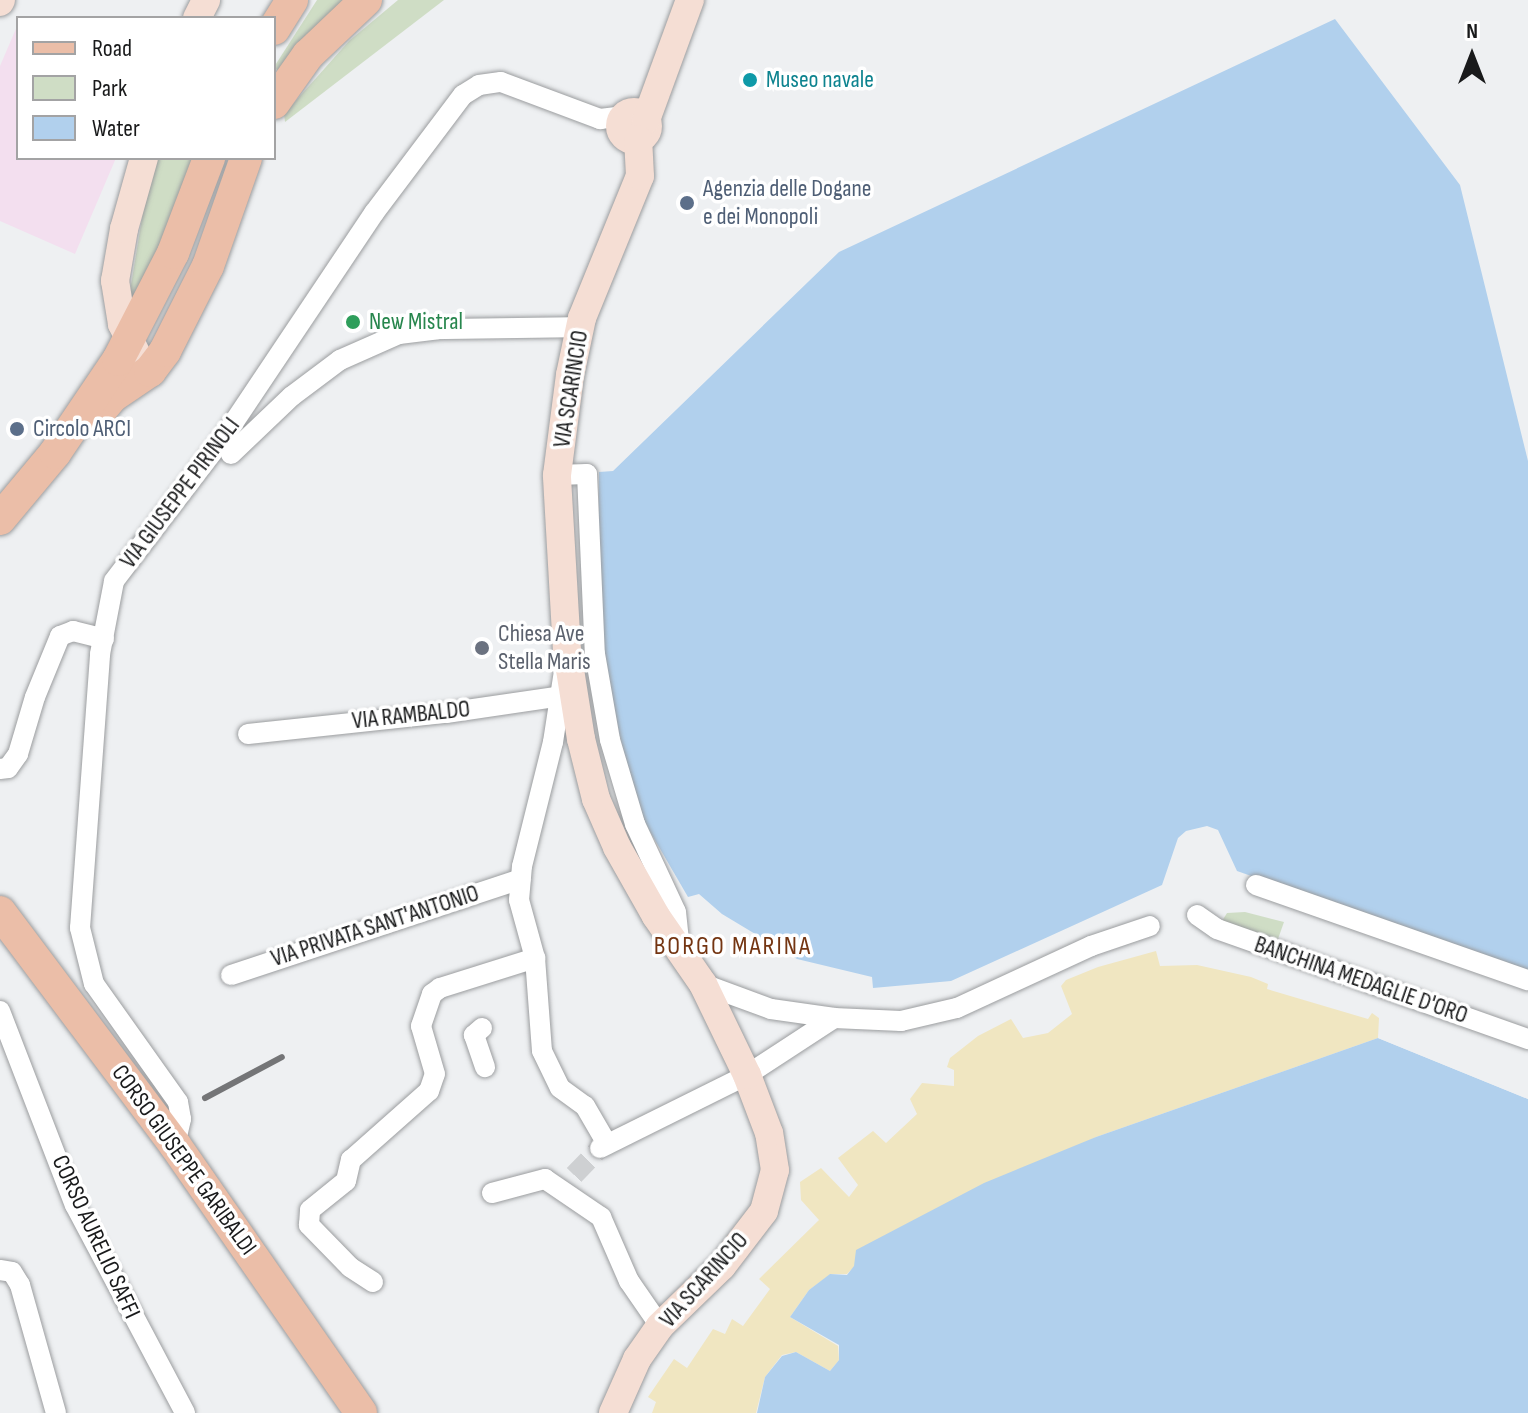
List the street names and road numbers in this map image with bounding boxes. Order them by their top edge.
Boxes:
street label: VIA SCARINCIO [548,328,594,450]
street label: VIA GIUSEPPE PIRINOLI [114,412,246,574]
street label: VIA RAMBALDO [351,694,471,736]
street label: VIA PRIVATA SANT'ANTONIO [267,879,483,973]
street label: BANCHINA MEDAGLIE D'ORO [1251,930,1471,1030]
street label: CORSO GIUSEPPE GARIBALDI [105,1059,263,1261]
street label: CORSO AURELIO SAFFI [46,1151,146,1323]
street label: VIA SCARINCIO [654,1226,754,1334]

